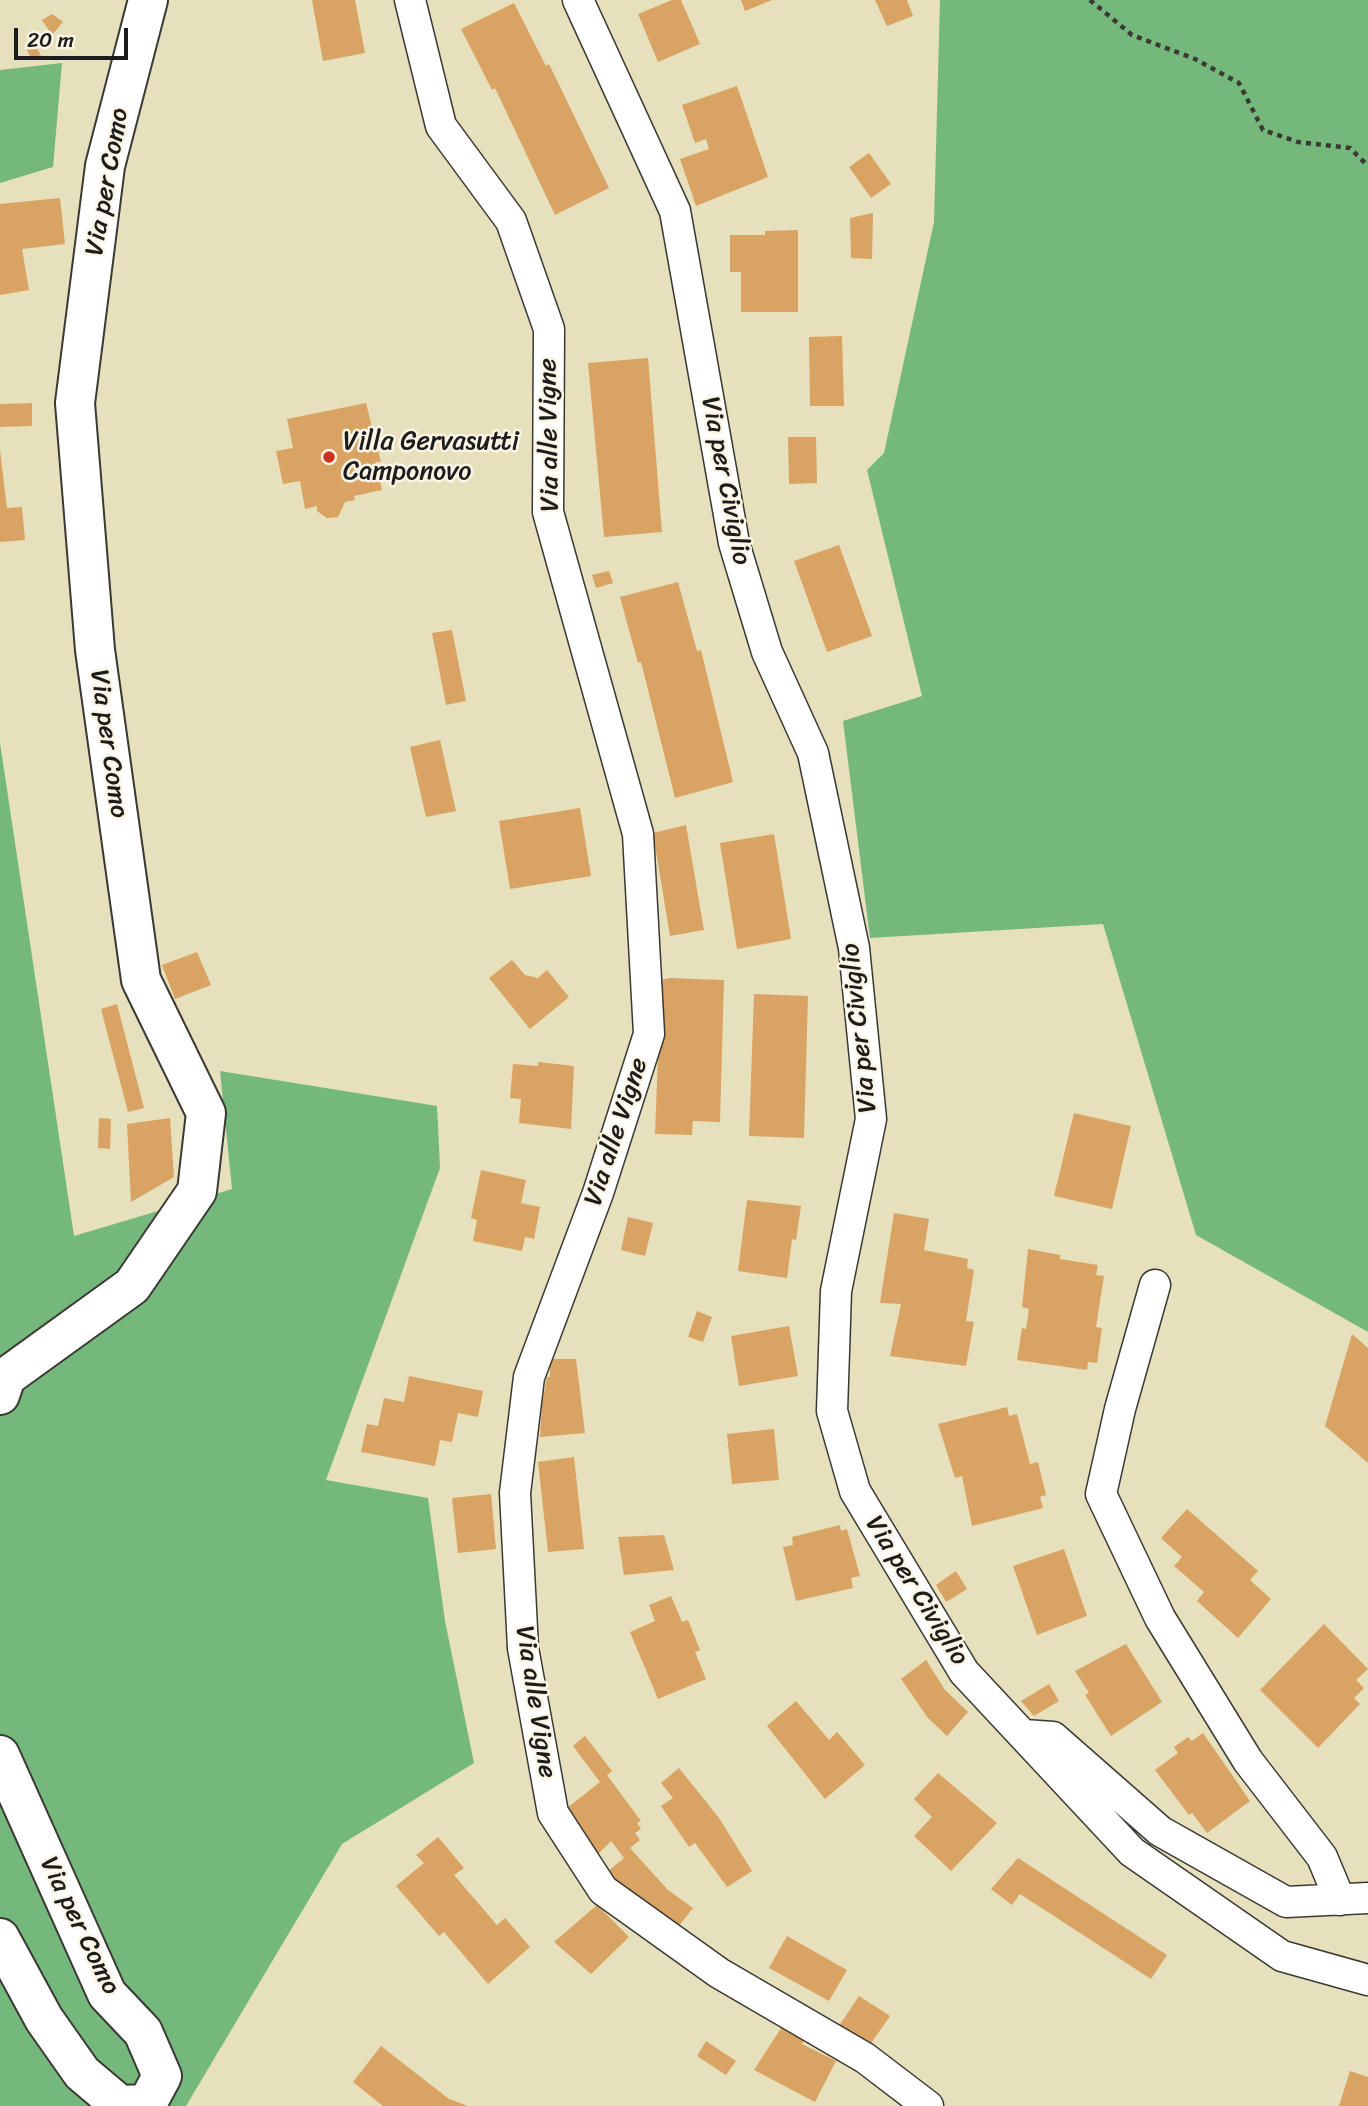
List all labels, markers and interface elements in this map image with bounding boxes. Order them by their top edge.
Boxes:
scale bar [18,14,131,58]
text: 20 m [27,21,74,59]
street label: Via per Como [80,106,136,258]
street label: Via alle Vigne [533,358,567,512]
street label: Via per Civiglio [693,394,757,568]
place label: Villa Gervasutti Camponovo [343,426,519,488]
marker: Villa Gervasutti Camponovo [321,449,337,465]
street label: Via per Como [82,668,134,820]
street label: Via per Civiglio [836,942,884,1114]
street label: Via alle Vigne [578,1054,656,1210]
street label: Via per Civiglio [858,1510,974,1672]
street label: Via alle Vigne [508,1624,562,1780]
street label: Via per Como [32,1852,126,2000]

